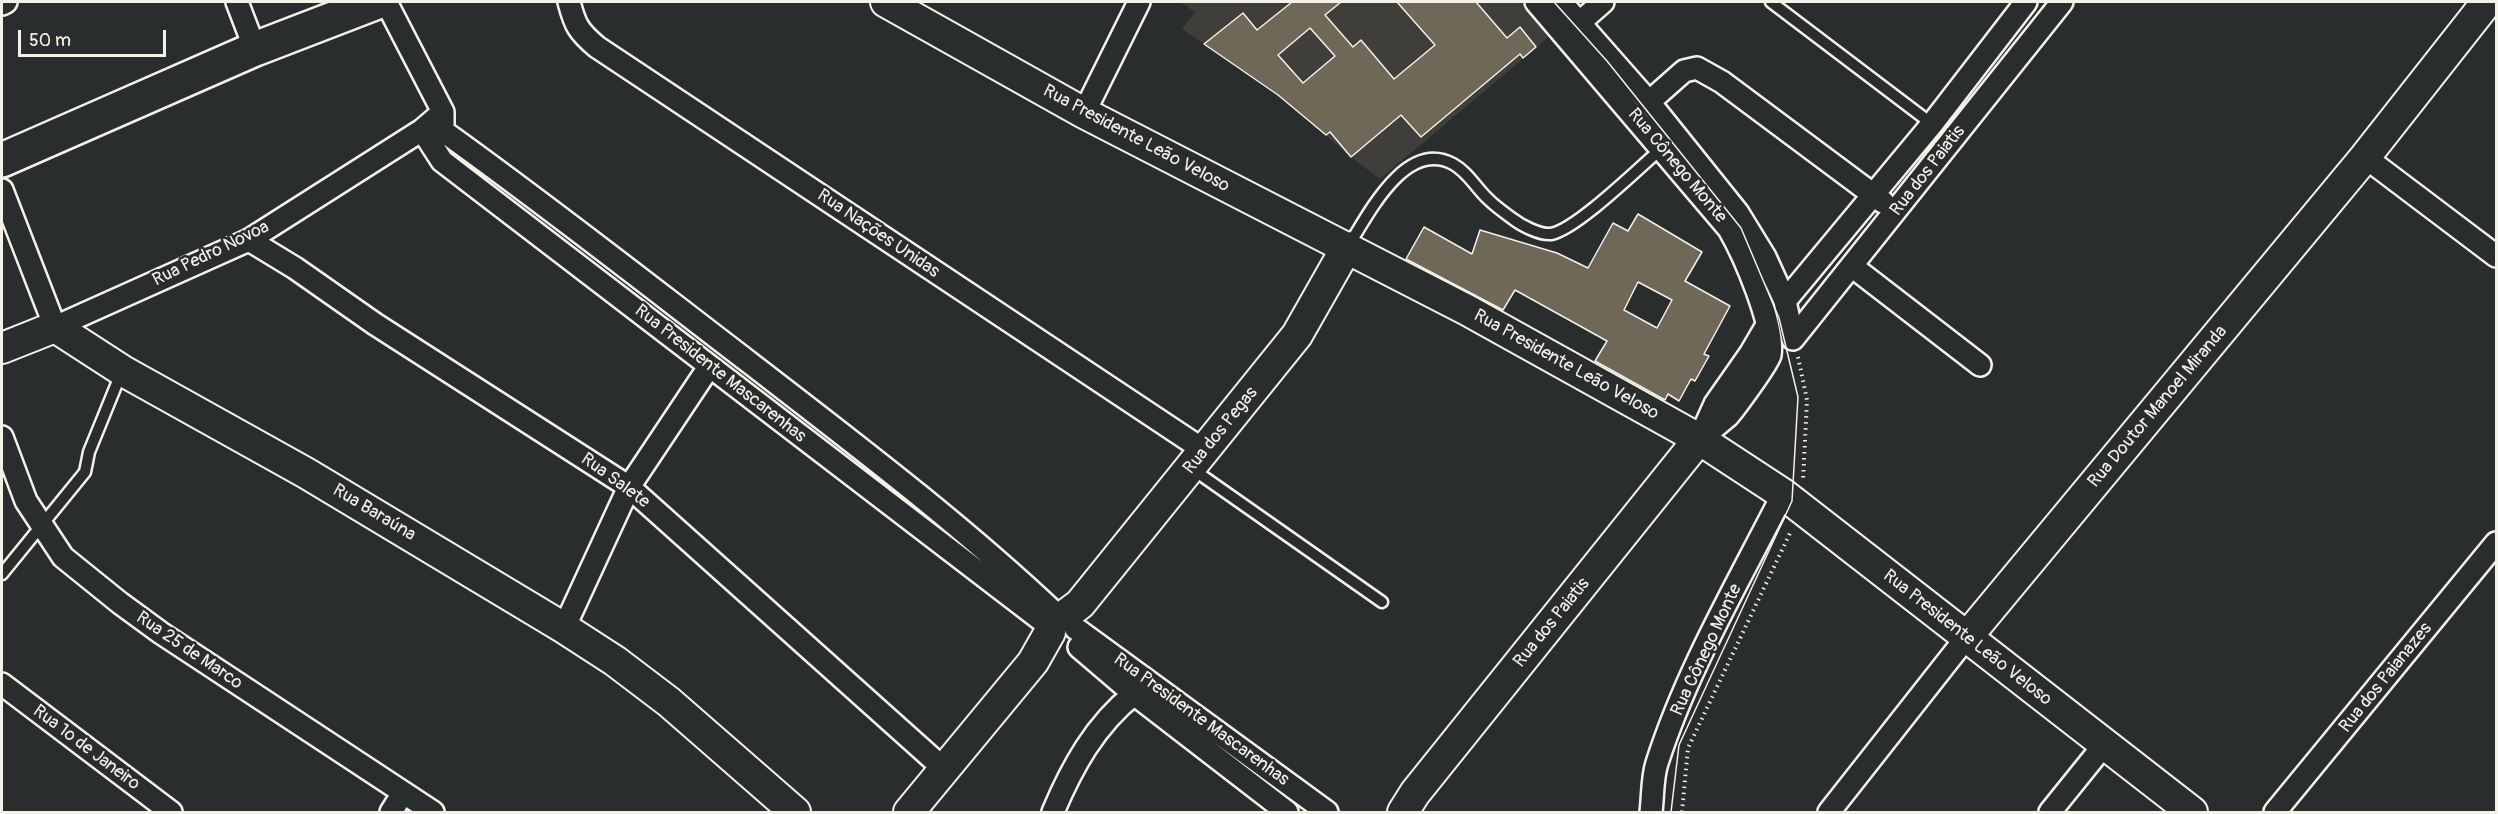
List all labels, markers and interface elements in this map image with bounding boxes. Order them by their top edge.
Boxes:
scale bar [21,18,170,56]
text: 50 m [29,29,71,52]
street label: Rua Presidente Leão Veloso [1039,81,1233,197]
street label: Rua Cônego Monte [1623,104,1731,228]
street label: Rua dos Paiatis [1886,121,1970,221]
street label: Rua Nações Unidas [813,185,943,283]
street label: Rua Pedro Novoa [149,216,273,292]
street label: Rua Presidente Mascarenhas [630,300,810,448]
street label: Rua Presidente Leão Veloso [1470,305,1662,425]
street label: Rua Doutor Manoel Miranda [2084,322,2232,492]
street label: Rua dos Pegas [1179,383,1263,479]
street label: Rua Salete [576,449,654,513]
street label: Rua Baraúna [329,480,419,546]
street label: Rua Presidente Leão Veloso [1878,565,2056,711]
street label: Rua dos Paiatis [1509,574,1595,672]
street label: Rua Cônego Monte [1667,581,1747,719]
street label: Rua 25 de Marco [132,607,246,695]
street label: Rua dos Paianazes [2335,619,2437,737]
street label: Rua Presidente Mascarenhas [1109,649,1293,791]
street label: Rua 1º de Janeiro [28,701,144,795]

